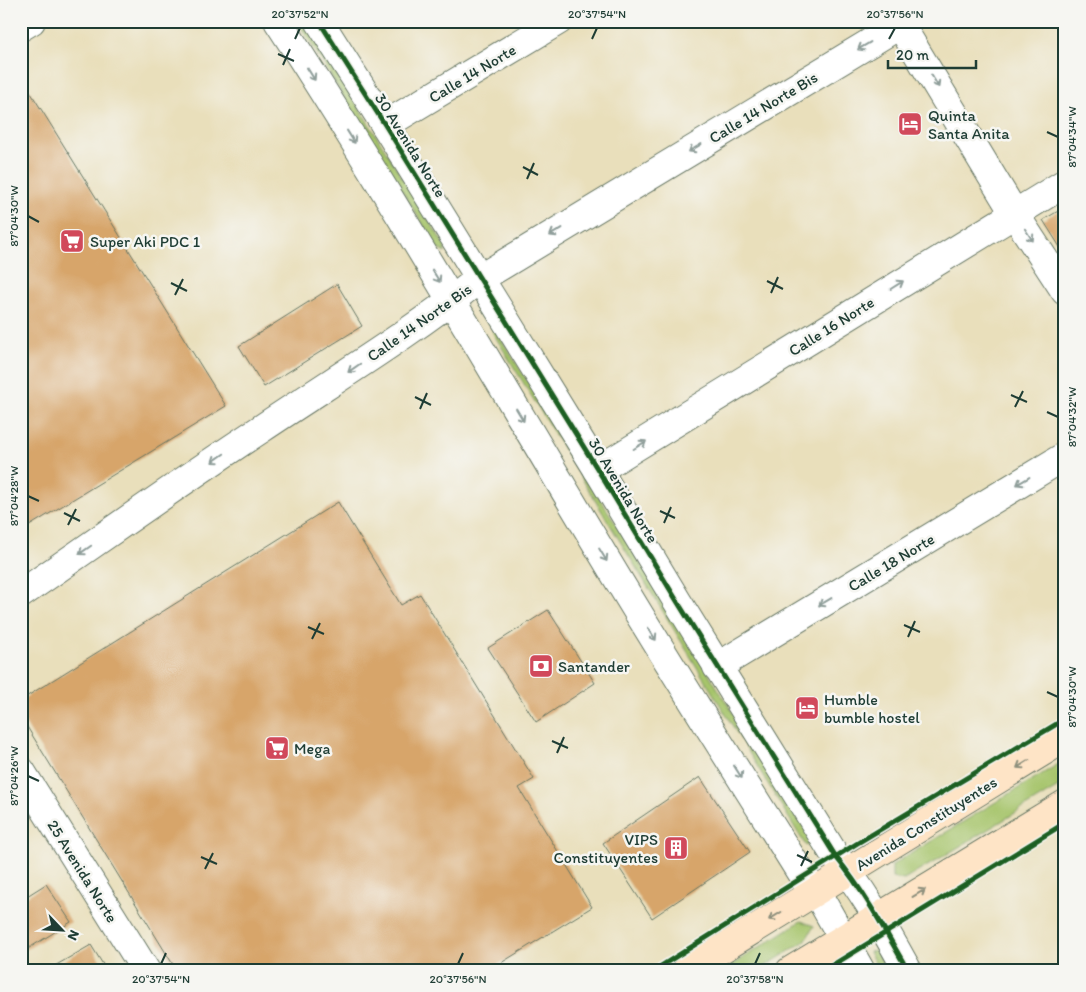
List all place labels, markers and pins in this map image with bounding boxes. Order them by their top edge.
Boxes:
place label: Quinta Santa Anita [928,106,1010,143]
hotel icon: Quinta Santa Anita [897,111,923,137]
supermarket icon: Super Aki PDC 1 [59,228,85,254]
place label: Super Aki PDC 1 [90,232,201,251]
bank icon: Santander [528,653,554,679]
place label: Santander [558,657,630,676]
place label: Humble bumble hostel [824,690,920,727]
hotel icon: Humble bumble hostel [794,695,820,721]
supermarket icon: Mega [264,735,290,761]
place label: Mega [294,739,330,758]
place label: VIPS Constituyentes [553,830,658,867]
building icon: VIPS Constituyentes [663,835,689,861]

